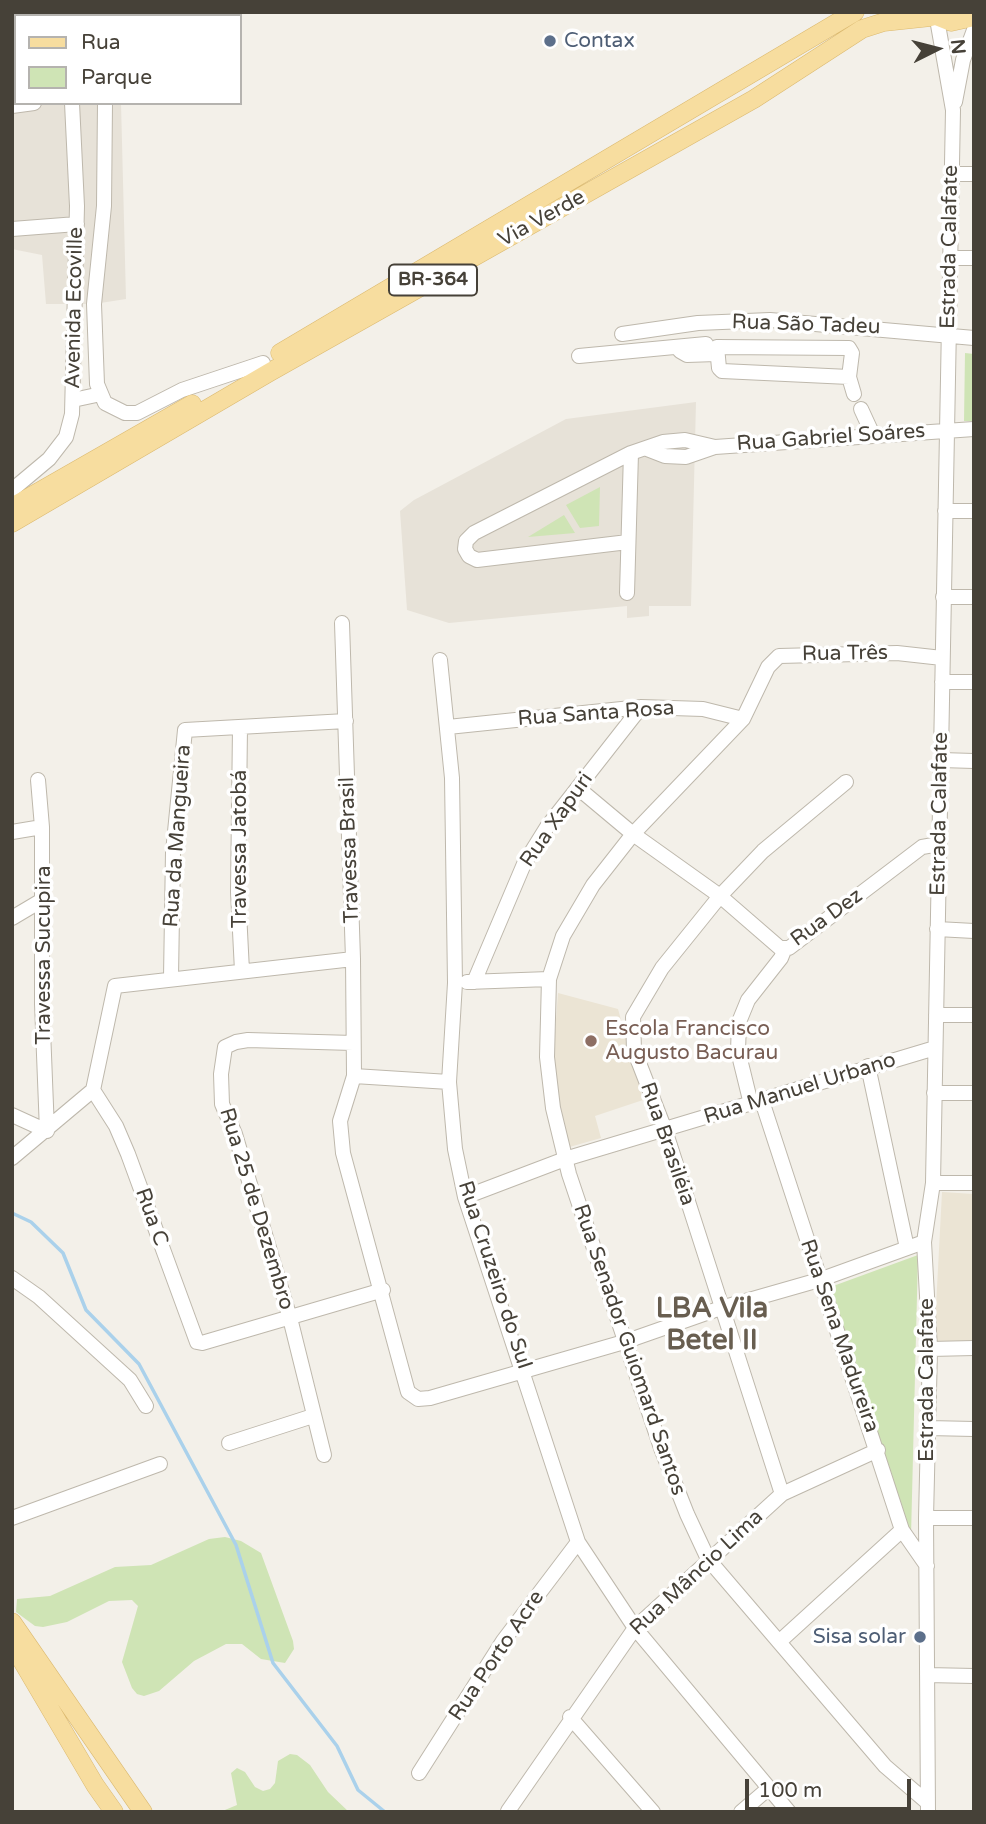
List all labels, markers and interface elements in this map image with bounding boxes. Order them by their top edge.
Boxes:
legend [14,14,242,105]
north arrow [902,14,972,84]
place label: Contax [564,28,635,54]
text: Rua [81,30,121,55]
marker: Contax [542,33,558,49]
text: N [946,38,970,56]
text: Parque [81,65,152,90]
street label: Estrada Calafate [936,165,964,329]
street label: Via Verde [494,185,590,253]
street label: Avenida Ecoville [61,227,89,389]
road number: BR-364 [389,264,477,296]
street label: Rua São Tadeu [731,310,881,340]
street label: Rua Gabriel Soáres [736,419,926,457]
street label: Rua Três [802,641,888,667]
street label: Rua Santa Rosa [517,696,675,732]
street label: Estrada Calafate [926,732,954,896]
street label: Rua da Mangueira [159,744,197,928]
street label: Rua Xapuri [515,768,599,872]
street label: Travessa Jatobá [227,770,253,928]
street label: Travessa Brasil [335,776,365,924]
street label: Travessa Sucupira [31,865,57,1045]
street label: Rua Dez [786,883,868,953]
place label: Escola Francisco Augusto Bacurau [605,1016,778,1066]
marker: Escola Francisco Augusto Bacurau [583,1033,599,1049]
street label: Rua Manuel Urbano [701,1048,899,1130]
street label: Rua Brasiléia [634,1079,700,1209]
street label: Rua 25 de Dezembro [213,1105,299,1313]
street label: Rua Cruzeiro do Sul [452,1178,536,1372]
street label: Rua C [129,1185,173,1249]
street label: Rua Senador Guiomard Santos [567,1201,691,1499]
street label: Rua Sena Madureira [794,1236,884,1436]
district label: LBA Vila Betel II [656,1293,768,1359]
street label: Estrada Calafate [914,1298,940,1462]
street label: Rua Mâncio Lima [625,1505,769,1641]
street label: Rua Porto Acre [444,1586,550,1726]
place label: Sisa solar [813,1624,906,1650]
marker: Sisa solar [912,1629,928,1645]
scale bar [748,1764,914,1808]
text: 100 m [758,1778,822,1803]

